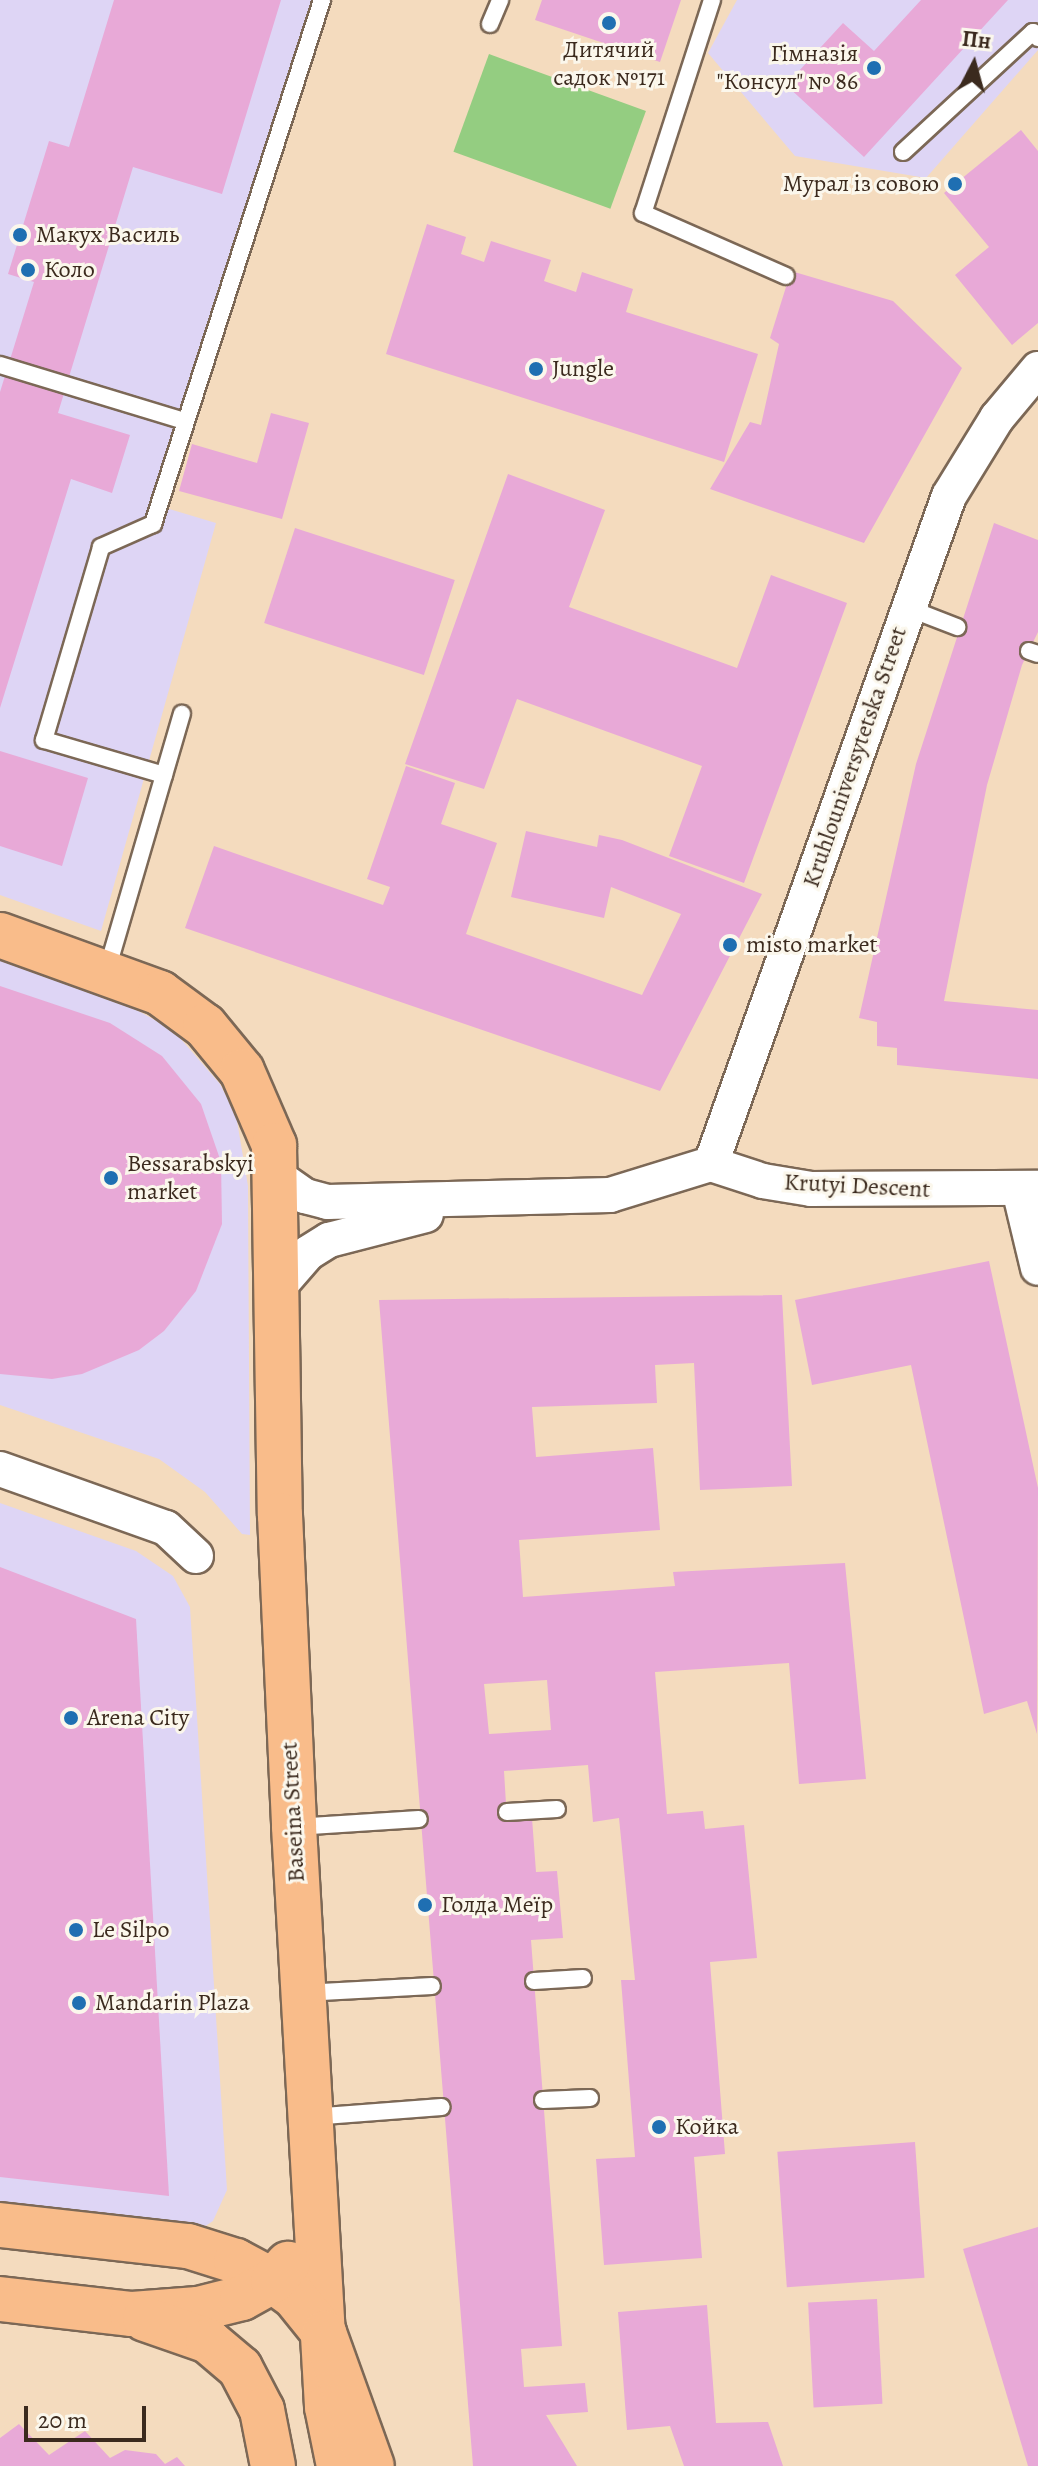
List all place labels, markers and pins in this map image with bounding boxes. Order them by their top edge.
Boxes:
marker: Дитячий садок №171 [600,14,618,32]
place label: Дитячий садок №171 [553,36,665,92]
place label: Гімназія "Консул" № 86 [716,40,858,96]
marker: Гімназія "Консул" № 86 [865,59,883,77]
place label: Мурал із совою [783,170,939,198]
marker: Мурал із совою [946,175,964,193]
place label: Макух Василь [36,221,179,249]
marker: Макух Василь [11,226,29,244]
place label: Коло [44,256,95,284]
marker: Коло [19,261,37,279]
place label: Jungle [552,355,614,383]
marker: Jungle [527,360,545,378]
place label: misto market [746,931,877,959]
marker: misto market [721,936,739,954]
place label: Bessarabskyi market [127,1150,254,1206]
marker: Bessarabskyi market [102,1169,120,1187]
place label: Arena City [87,1704,189,1732]
marker: Arena City [62,1709,80,1727]
place label: Голда Меїр [441,1891,553,1919]
marker: Голда Меїр [416,1896,434,1914]
place label: Le Silpo [92,1916,169,1944]
marker: Le Silpo [67,1921,85,1939]
place label: Mandarin Plaza [95,1989,250,2017]
marker: Mandarin Plaza [70,1994,88,2012]
place label: Койка [675,2113,739,2141]
marker: Койка [650,2118,668,2136]

